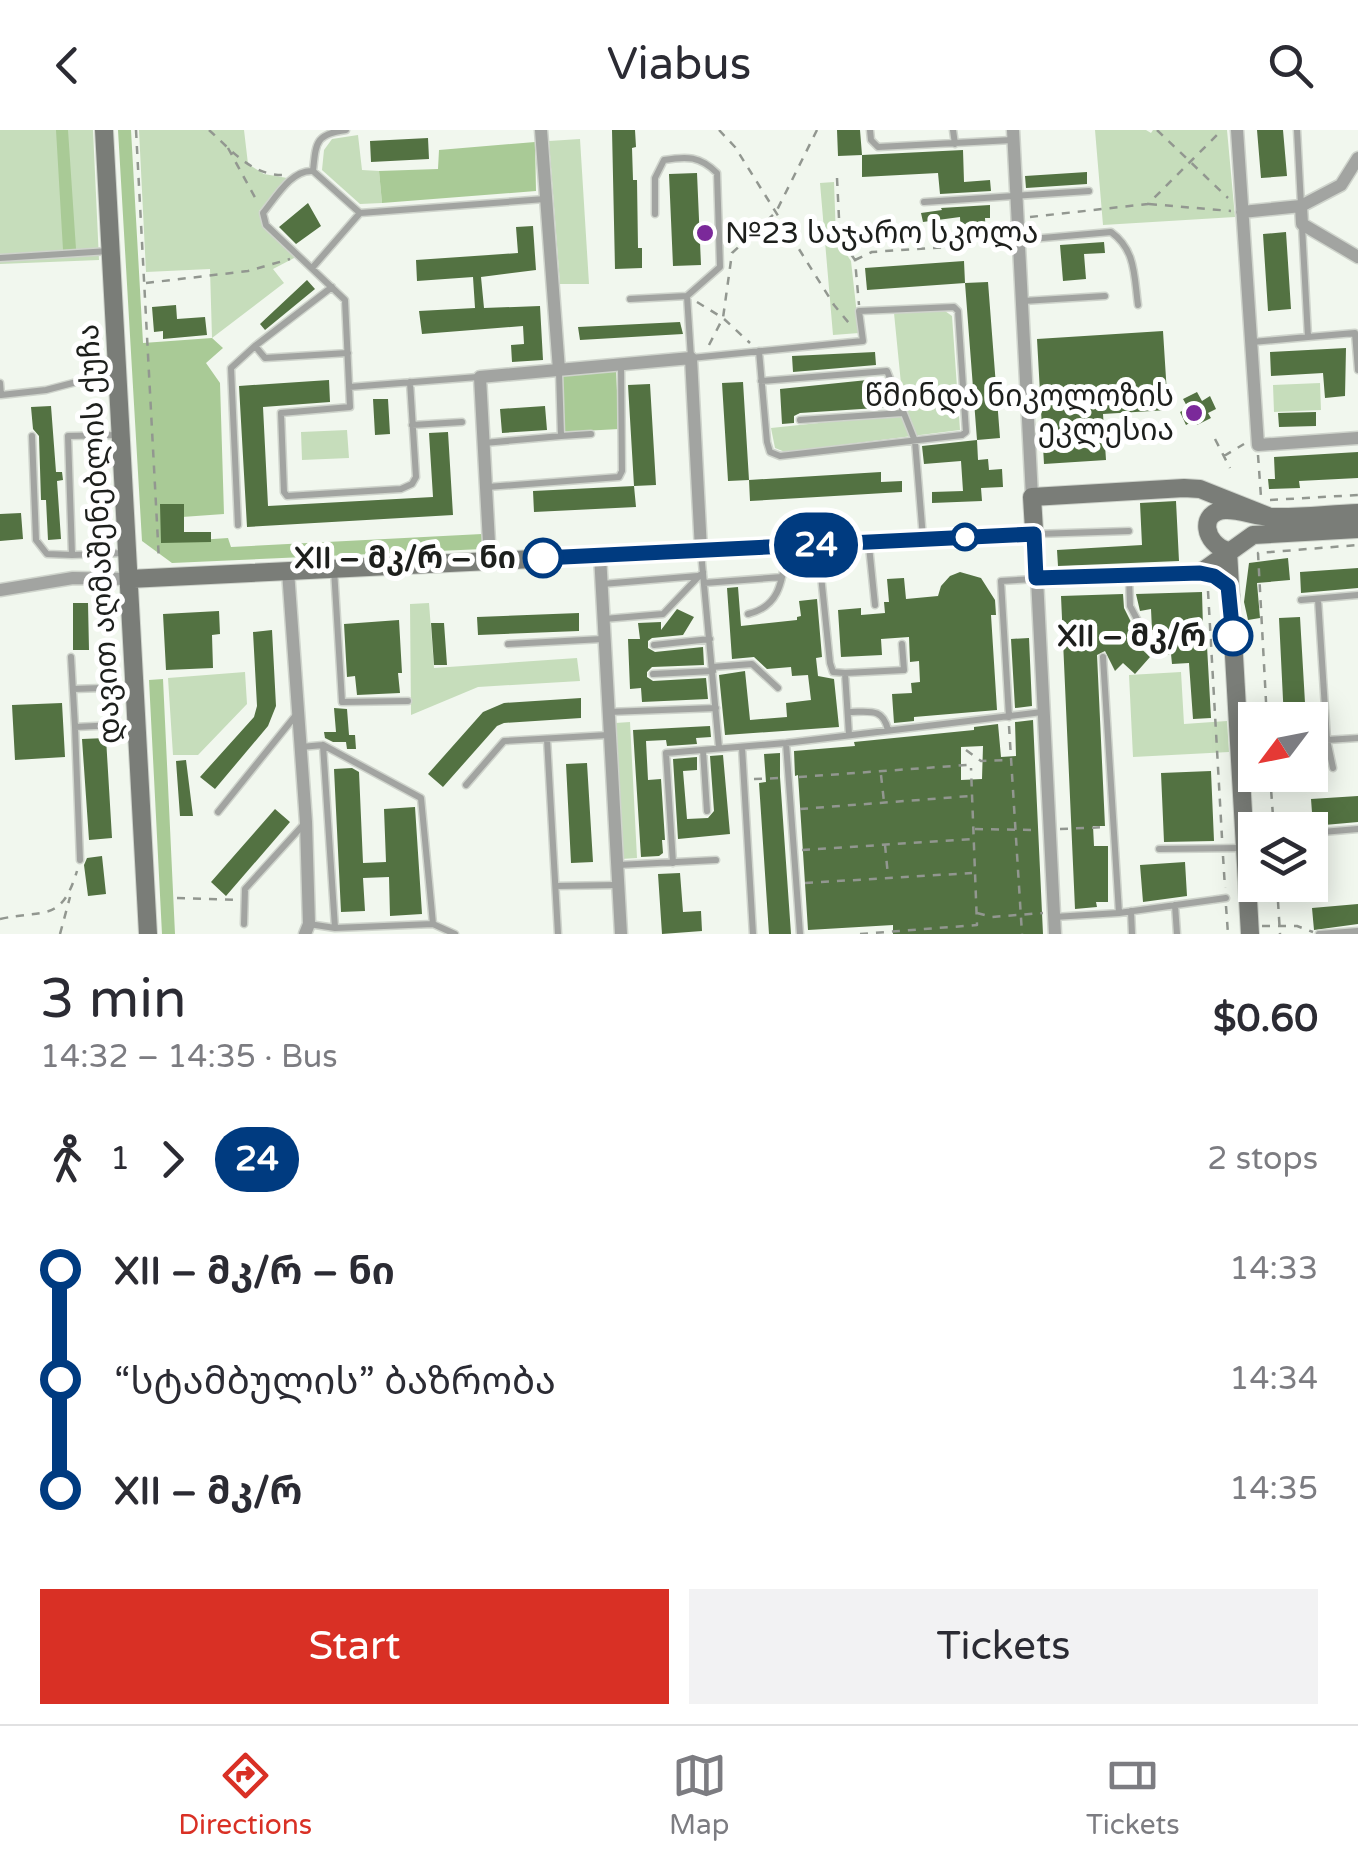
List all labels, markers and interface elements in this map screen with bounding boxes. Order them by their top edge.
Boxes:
icon: back [40,38,95,93]
text: Viabus [607,38,751,92]
icon: search [1263,38,1318,93]
place label: №23 საჯარო სკოლა [725,215,1039,252]
marker: №23 საჯარო სკოლა [694,222,716,244]
street label: დავით აღმაშენებლის ქუჩა [70,323,129,745]
place label: წმინდა ნიკოლოზის ეკლესია [865,378,1174,449]
marker: წმინდა ნიკოლოზის ეკლესია [1183,402,1205,424]
line badge: 24 [771,512,861,578]
text: 24 [794,524,838,566]
unlabelled marker [952,524,978,550]
marker: XII – მკ/რ – ნი [524,539,562,577]
place label: XII – მკ/რ – ნი [294,540,516,577]
marker: XII – მკ/რ [1214,617,1252,655]
place label: XII – მკ/რ [1057,618,1206,655]
north arrow [1238,702,1328,792]
map controls [1238,702,1328,902]
button: layers [1238,812,1328,902]
text: 3 min [40,967,187,1033]
text: $0.60 [1213,996,1318,1042]
text: 14:32 – 14:35 · Bus [40,1038,338,1076]
icon: walk [40,1132,95,1187]
icon: forward [145,1132,200,1187]
text: 24 [235,1138,279,1180]
text: 1 [110,1140,130,1178]
text: 2 stops [1207,1140,1318,1178]
text: XII – მკ/რ – ნი [114,1249,395,1295]
text: 14:33 [1229,1250,1318,1288]
text: “სტამბულის” ბაზრობა [114,1359,556,1405]
text: 14:34 [1229,1360,1318,1398]
text: XII – მკ/რ [114,1469,302,1515]
text: 14:35 [1229,1470,1318,1508]
button: Start [40,1589,669,1704]
button: Tickets [689,1589,1318,1704]
tab: Directions [178,1748,312,1842]
tab: Map [669,1748,729,1842]
tab: Tickets [1086,1748,1180,1842]

